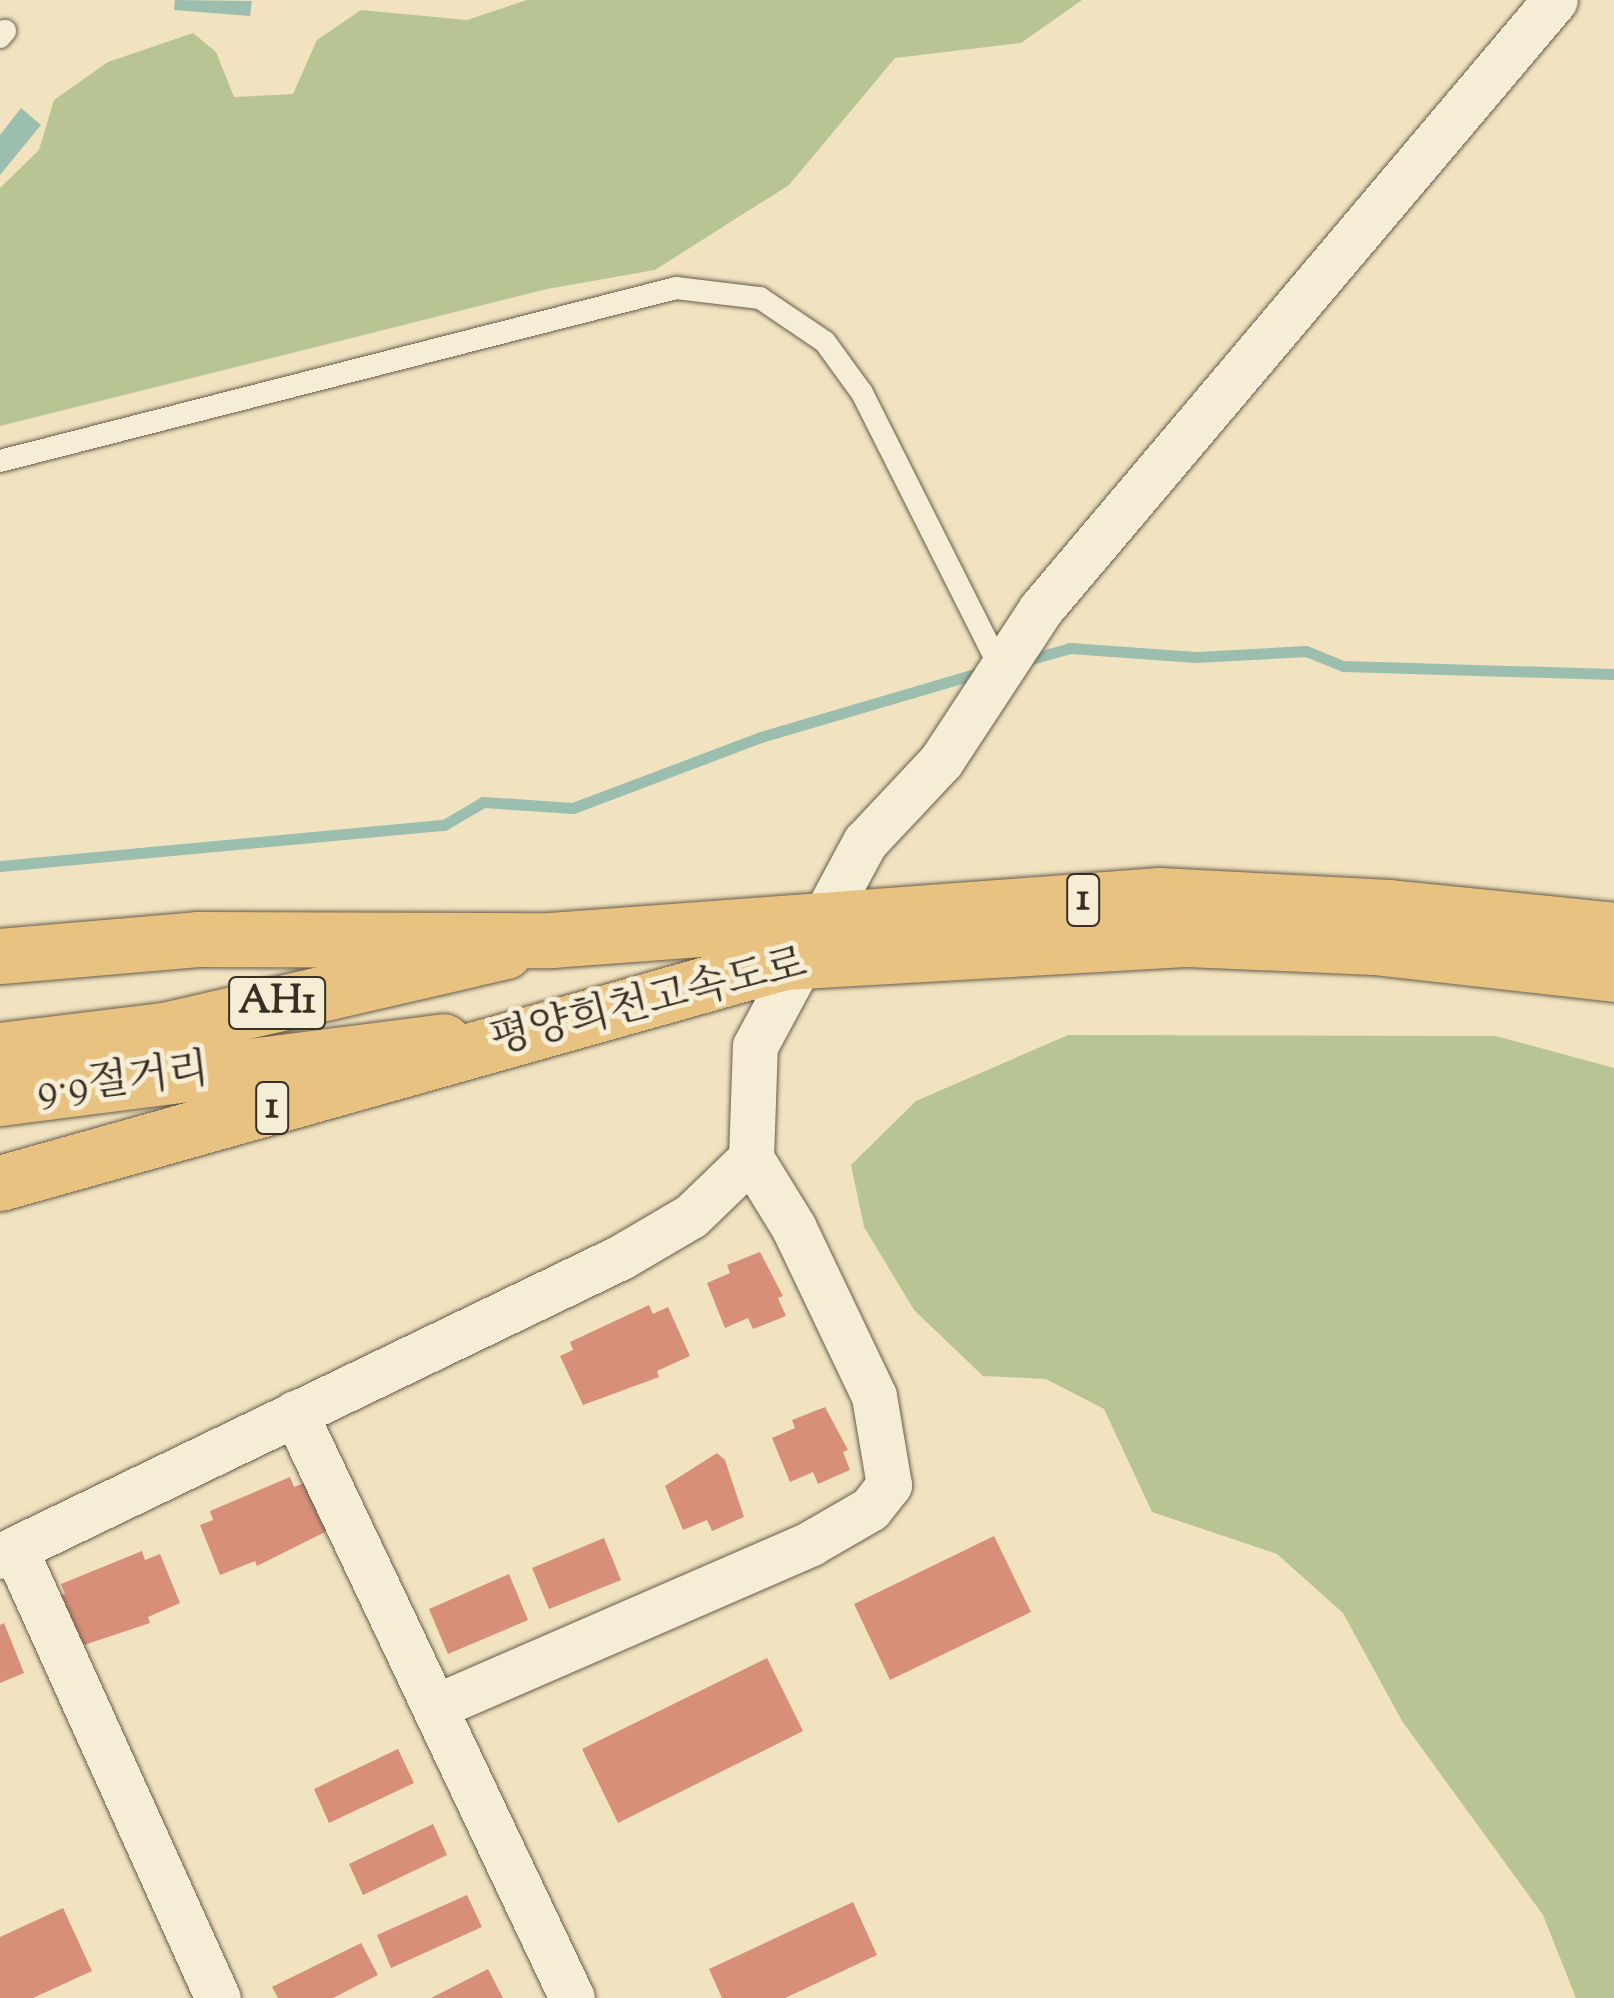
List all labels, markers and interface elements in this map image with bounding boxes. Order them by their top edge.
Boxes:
road number: 1 [1066,865,1100,935]
street label: 평양희천고속도로 [485,940,813,1068]
road number: AH1 [227,968,327,1038]
street label: 9·9절거리 [34,1046,212,1118]
road number: 1 [254,1073,290,1143]

